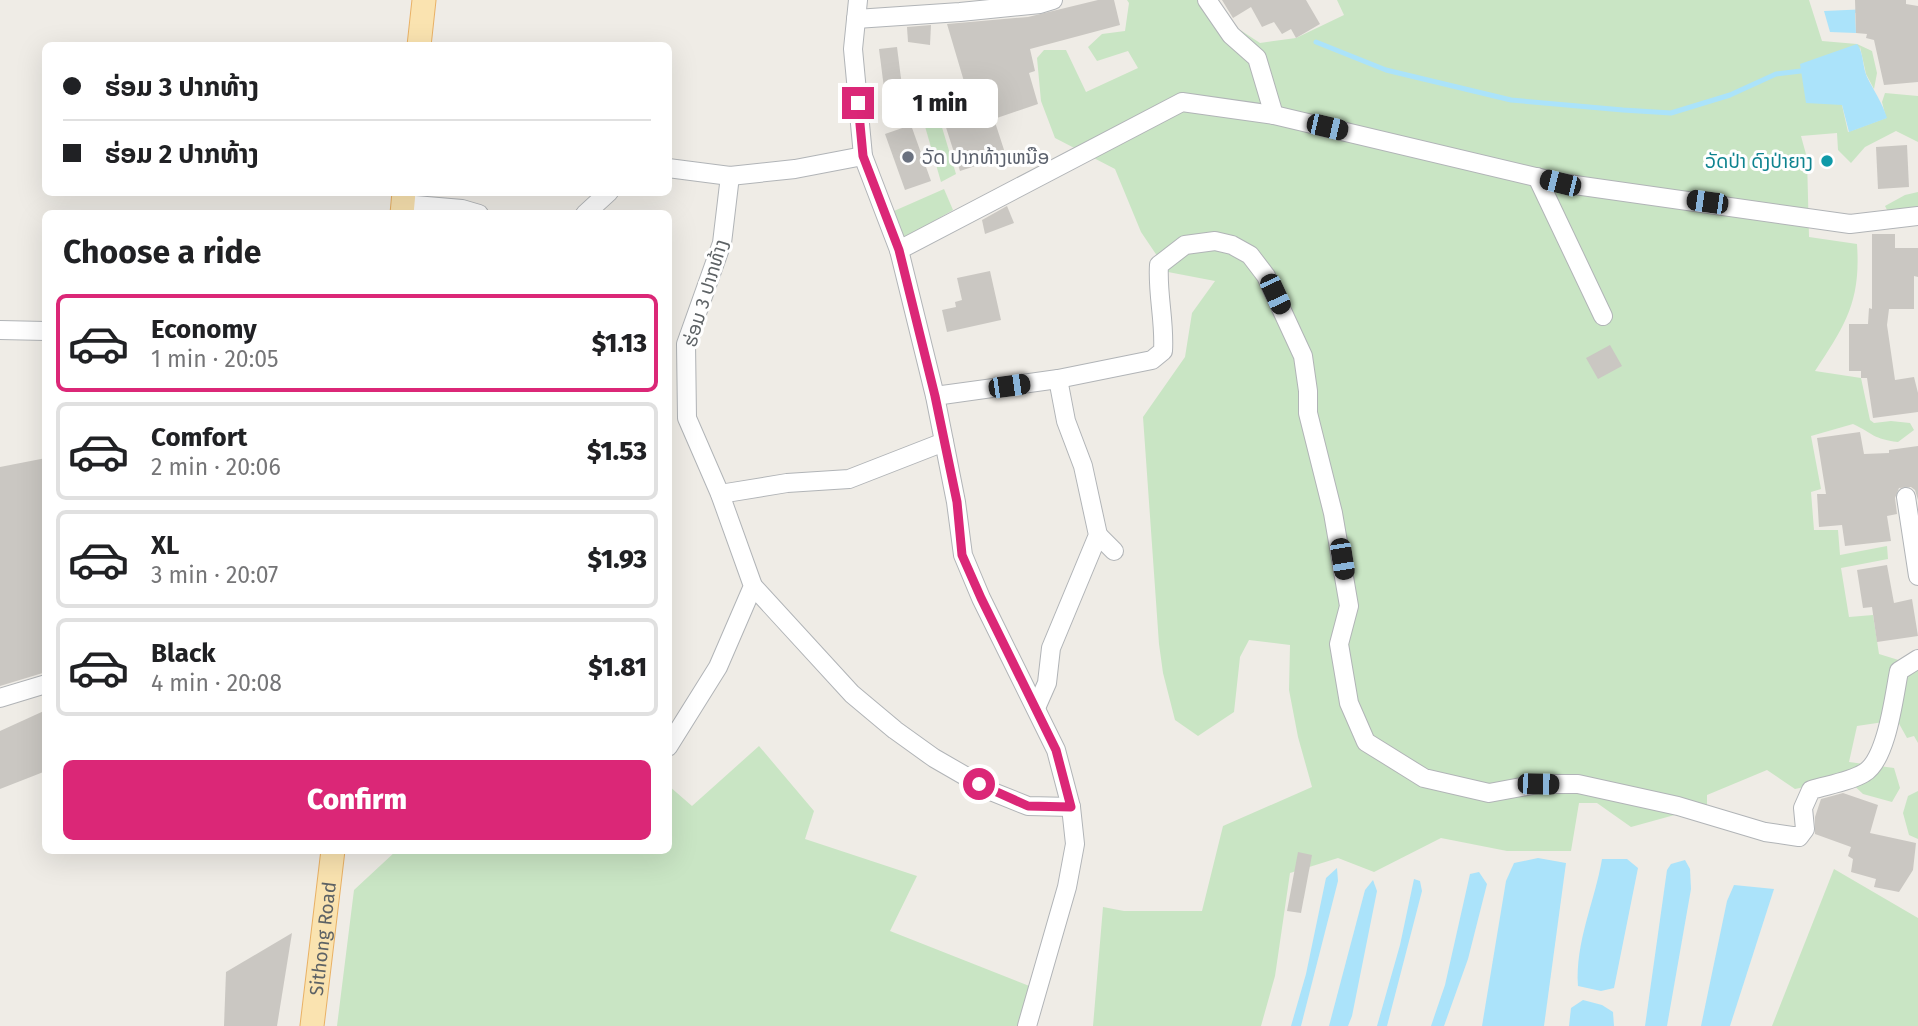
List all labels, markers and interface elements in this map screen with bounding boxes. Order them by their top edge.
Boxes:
text: ຮ່ອມ 3 ປາກທ້າງ [105,72,259,103]
callout: 1 min [882,78,998,128]
route end [842,87,874,119]
text: 1 min [912,89,968,117]
car [1305,112,1350,142]
text: ຮ່ອມ 2 ປາກທ້າງ [105,139,259,170]
place label: ວັດ ປາກທ້າງເຫນືອ [922,146,1049,169]
marker: ວັດ ປາກທ້າງເຫນືອ [900,149,916,165]
place label: ວັດປ່າ ດົງປ່າຍາງ [1705,150,1813,173]
marker: ວັດປ່າ ດົງປ່າຍາງ [1819,153,1835,169]
car [1538,168,1583,198]
car [1685,189,1730,215]
text: Choose a ride [63,233,261,271]
street label: ຮ່ອມ 3 ປາກທ້າງ [678,237,733,350]
car [1257,271,1294,317]
icon: car [67,312,130,375]
text: Economy [151,314,257,345]
text: $1.13 [592,328,647,359]
text: 1 min · 20:05 [151,345,279,373]
car [987,373,1032,399]
icon: car [67,420,130,483]
text: Comfort [151,422,247,453]
text: $1.53 [587,436,647,467]
text: 2 min · 20:06 [151,453,281,481]
icon: car [67,528,130,591]
text: XL [151,530,179,561]
car [1329,537,1356,581]
text: $1.93 [588,544,647,575]
text: 3 min · 20:07 [151,561,278,589]
icon: car [67,636,130,699]
text: Black [151,638,216,669]
text: $1.81 [588,652,647,683]
text: 4 min · 20:08 [151,669,282,697]
button: Confirm [63,760,651,840]
route start [963,768,995,800]
car [1517,773,1560,795]
street label: Sithong Road [305,880,341,997]

